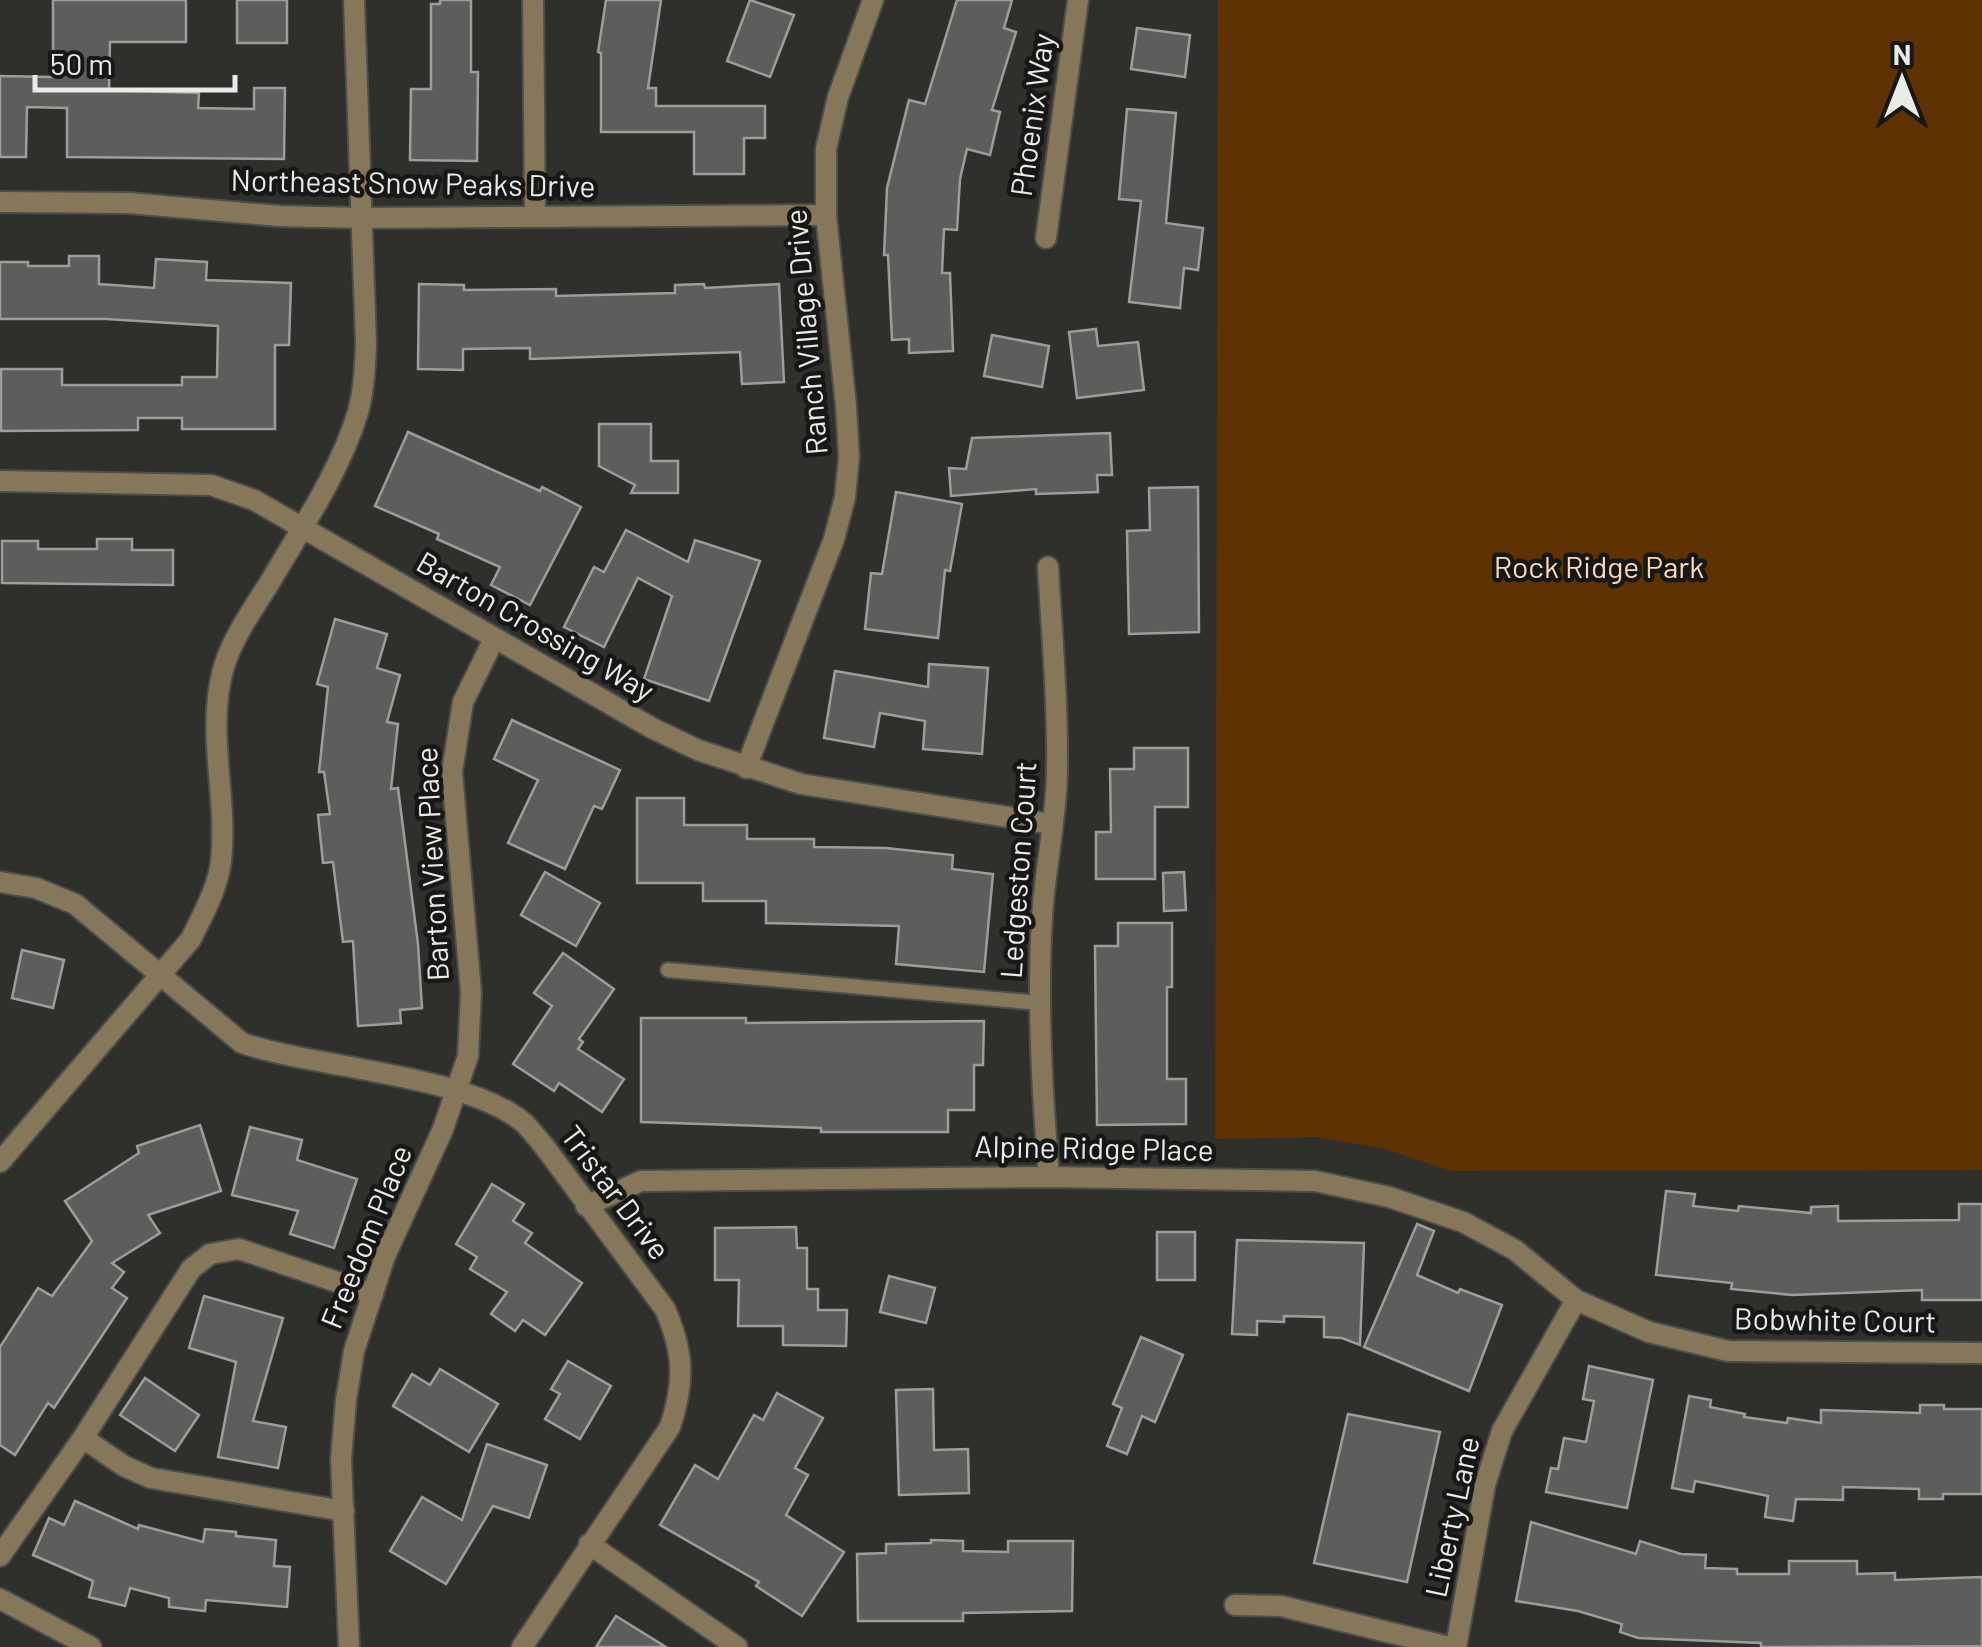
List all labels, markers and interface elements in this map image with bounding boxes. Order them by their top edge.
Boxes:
scale bar [35,30,235,92]
north arrow [1852,30,1952,130]
street label: Phoenix Way [1002,31,1060,198]
text: N [1893,37,1911,71]
text: 50 m [50,45,113,81]
street label: Northeast Snow Peaks Drive [230,161,596,203]
street label: Ranch Village Drive [776,208,834,457]
street label: Barton Crossing Way [411,543,661,708]
park label: Rock Ridge Park [1494,548,1704,584]
street label: Barton View Place [407,746,455,982]
street label: Ledgeston Court [991,760,1043,980]
street label: Tristar Drive [555,1118,679,1266]
street label: Alpine Ridge Place [974,1127,1214,1167]
street label: Freedom Place [312,1139,418,1333]
street label: Bobwhite Court [1734,1299,1936,1339]
street label: Liberty Lane [1416,1433,1486,1600]

